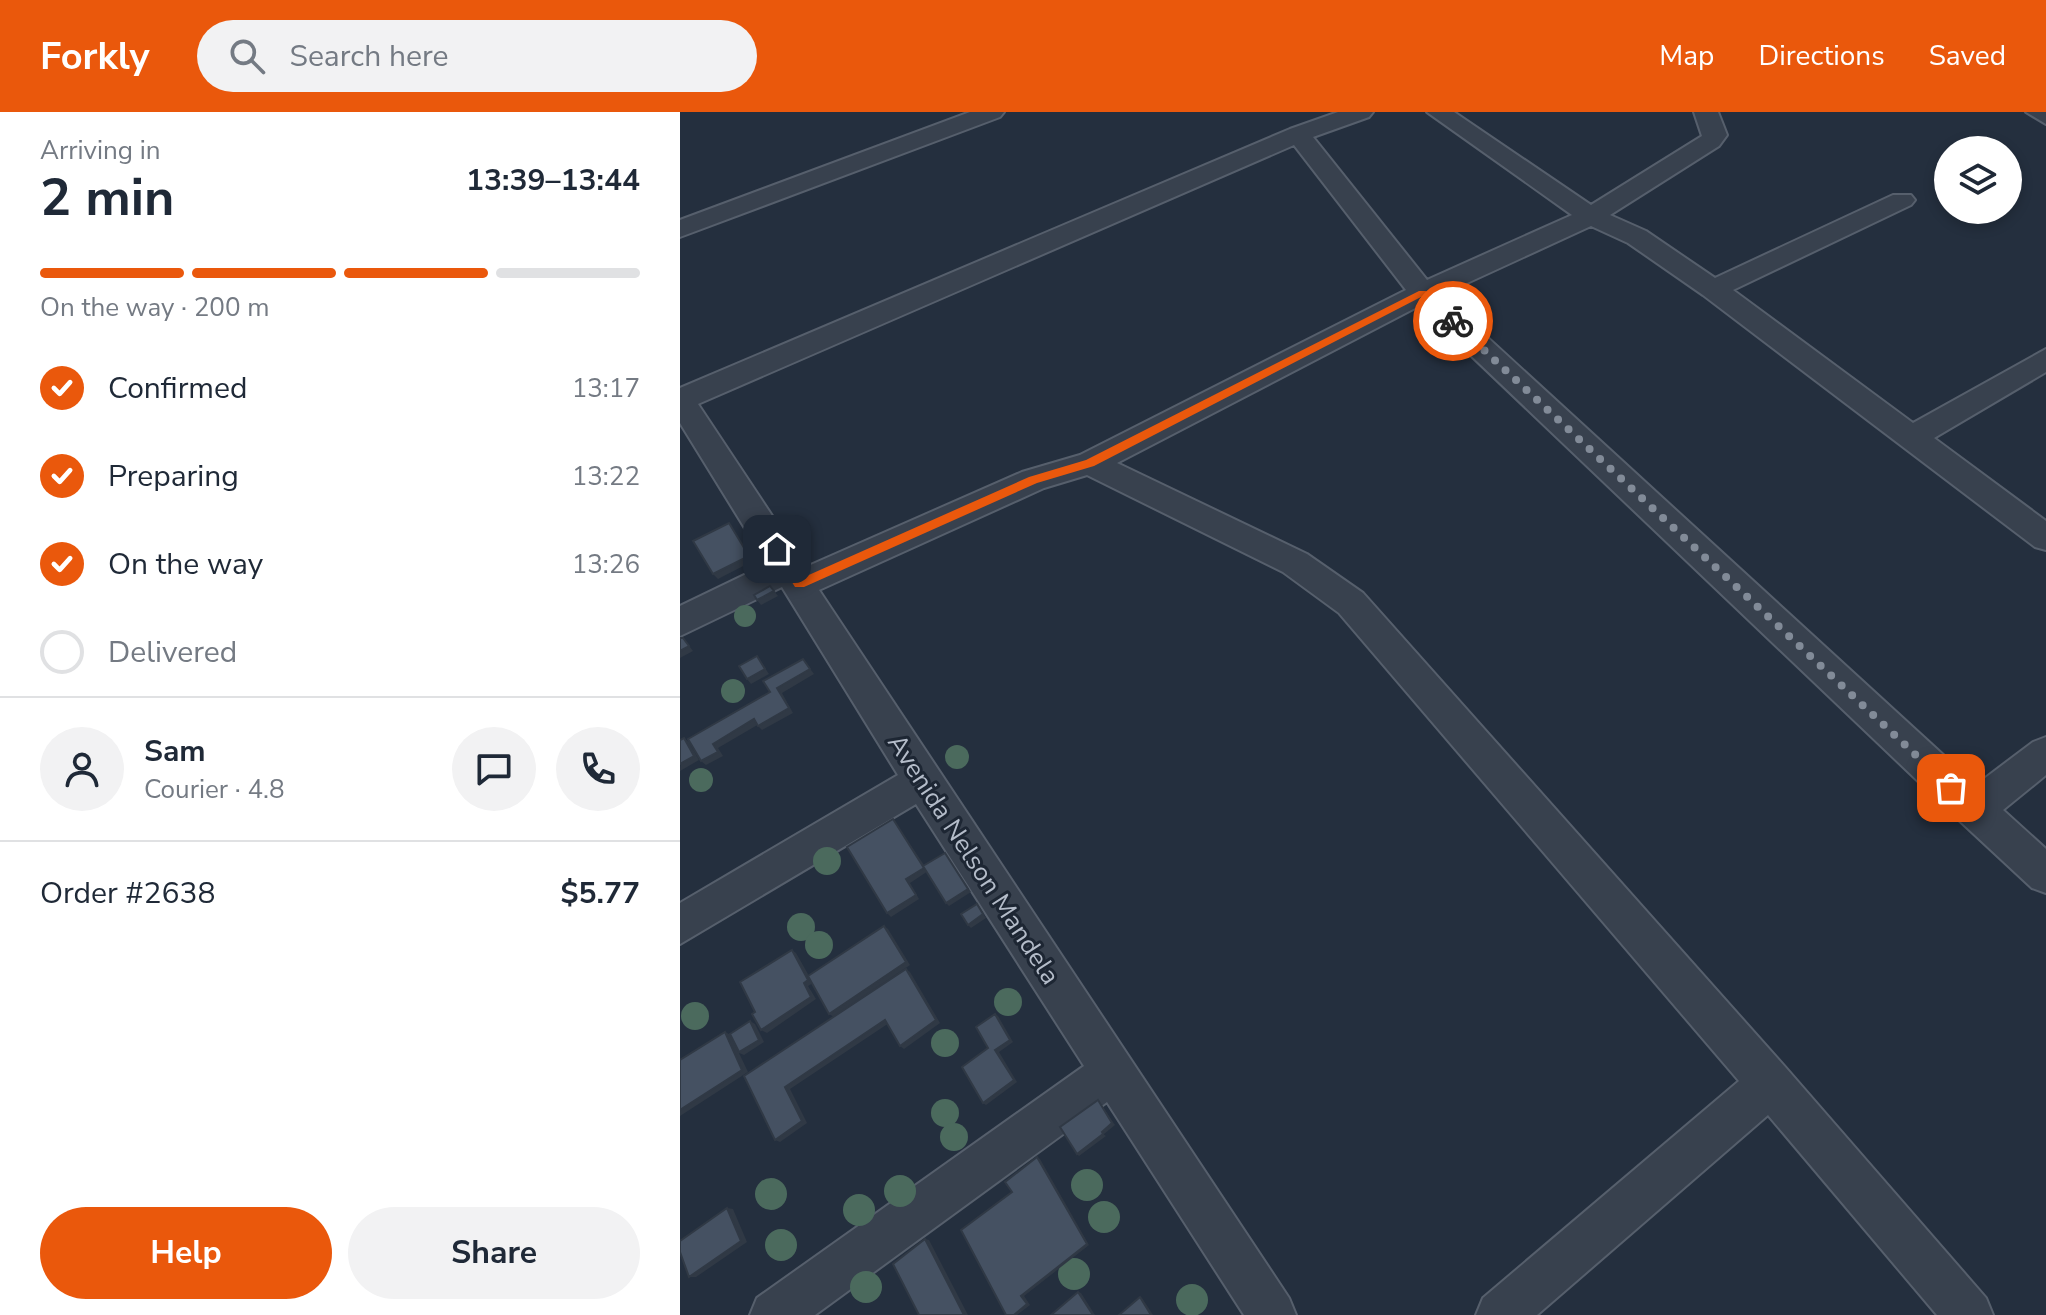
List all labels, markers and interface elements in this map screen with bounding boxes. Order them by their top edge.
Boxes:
search box [197,20,757,92]
text: Forkly [40,31,149,82]
icon: search [225,34,269,78]
text: Search here [289,36,448,77]
text: Map [1659,37,1714,75]
text: Directions [1758,37,1885,75]
text: Saved [1929,37,2006,75]
text: Arriving in [40,133,161,168]
map controls [1934,136,2022,224]
button: layers [1934,136,2022,224]
text: 13:39–13:44 [466,160,640,201]
text: 2 min [40,162,175,233]
courier [1413,281,1493,361]
text: On the way · 200 m [40,290,269,325]
icon: bike [1431,299,1475,343]
icon: check [40,366,84,410]
text: Confirmed [108,368,248,409]
text: 13:17 [572,371,640,406]
icon: check [40,454,84,498]
text: Preparing [108,456,239,497]
text: 13:22 [572,459,640,494]
pin [743,515,811,583]
icon: home [755,527,799,571]
icon: check [40,542,84,586]
text: On the way [108,544,263,585]
text: 13:26 [572,547,640,582]
text: Delivered [108,632,237,673]
button: person [40,727,124,811]
button: chat [452,727,536,811]
button: phone [556,727,640,811]
street label: Avenida Nelson Mandela [879,727,1068,991]
text: Sam [144,731,206,772]
pin [1917,754,1985,822]
icon: bag [1929,766,1973,810]
text: Courier · 4.8 [144,772,285,807]
text: Order #2638 [40,873,215,914]
text: $5.77 [561,873,640,914]
button: Help [40,1207,332,1299]
button: Share [348,1207,640,1299]

